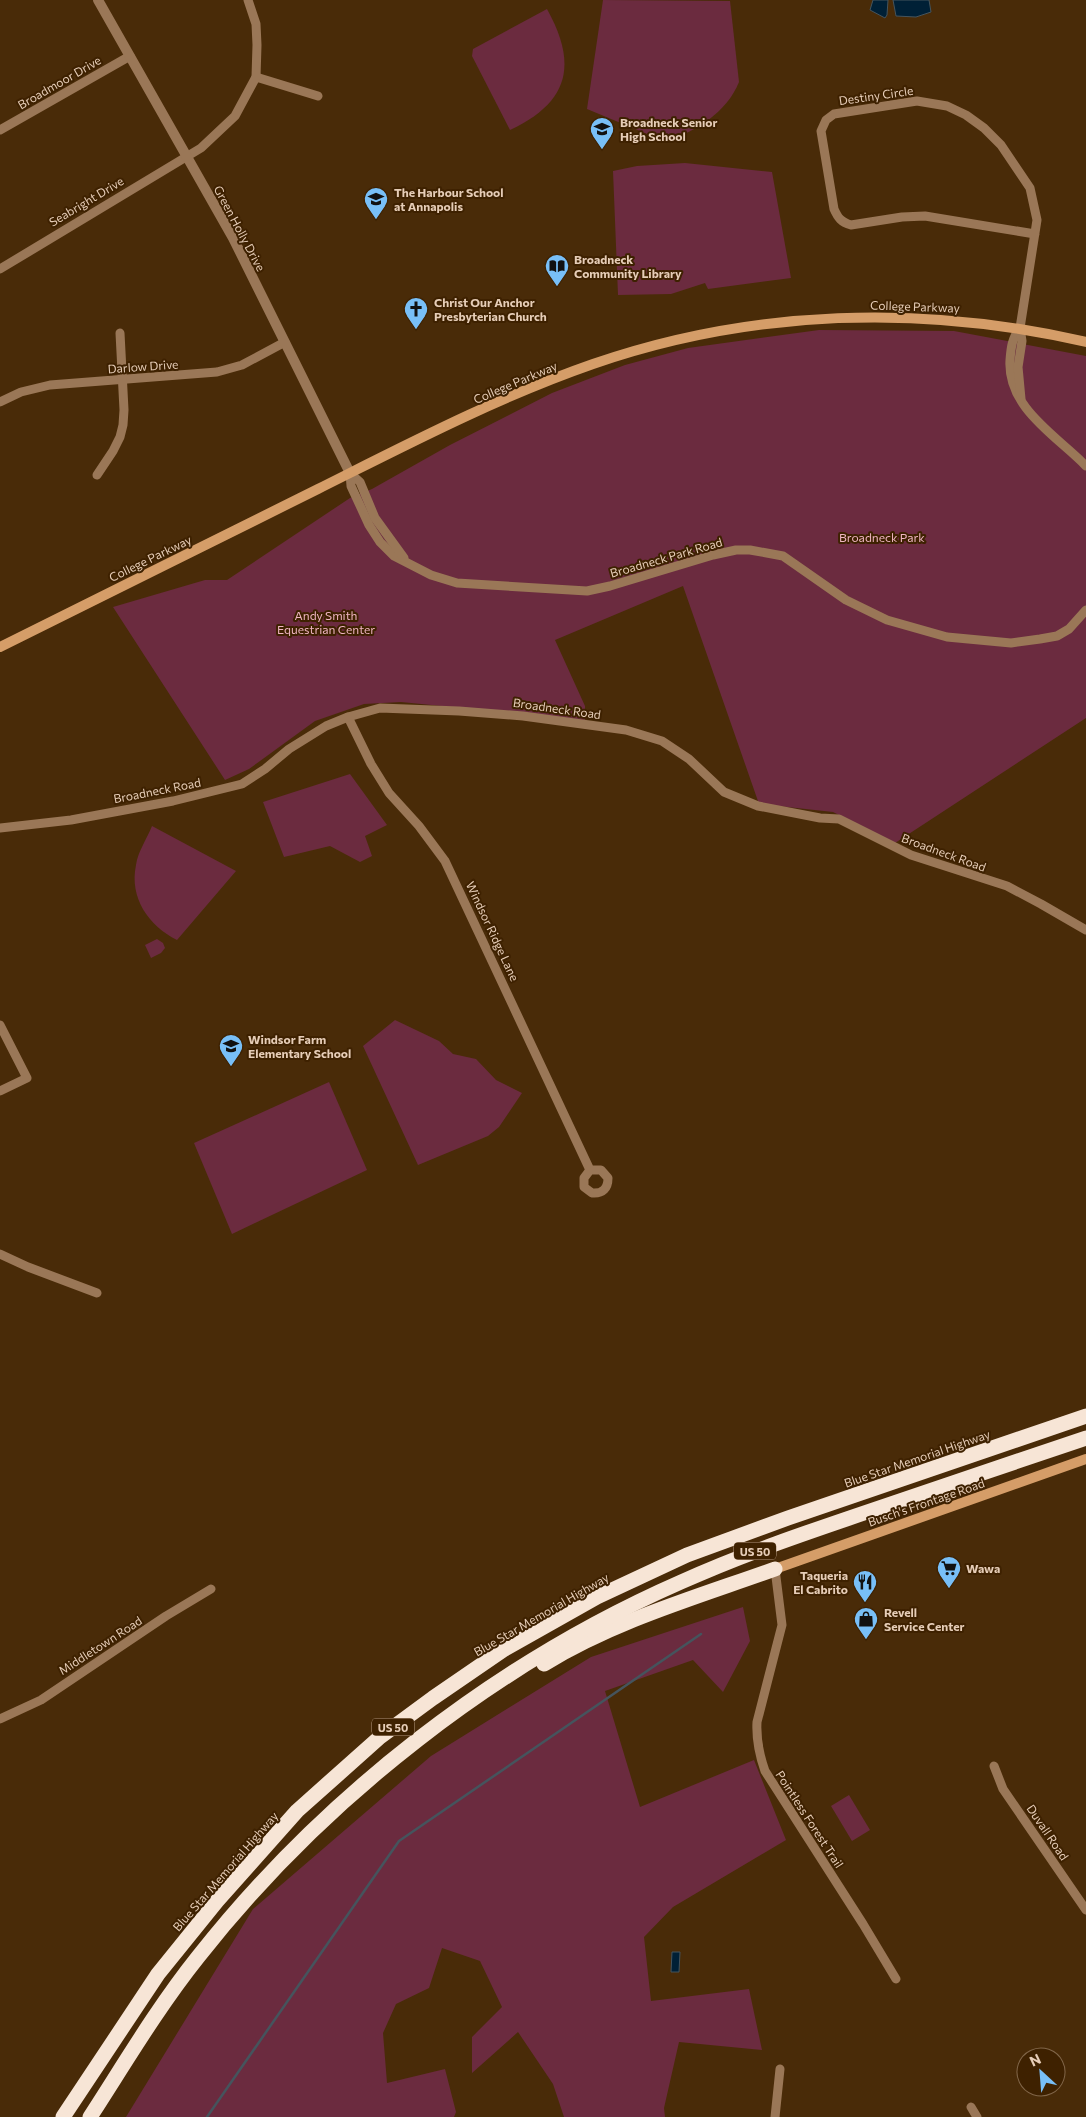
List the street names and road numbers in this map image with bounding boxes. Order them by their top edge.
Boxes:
street label: Broadmoor Drive [15,53,103,111]
street label: Destiny Circle [838,83,914,107]
street label: Seabright Drive [46,173,126,229]
street label: Green Holly Drive [212,183,268,273]
street label: College Parkway [870,297,960,315]
street label: Darlow Drive [107,357,179,375]
street label: College Parkway [471,358,559,406]
street label: College Parkway [107,532,193,584]
street label: Broadneck Park Road [608,534,724,580]
street label: Broadneck Road [512,695,602,721]
street label: Broadneck Road [112,775,202,805]
street label: Broadneck Road [900,830,988,874]
street label: Windsor Ridge Lane [464,879,522,983]
street label: Blue Star Memorial Highway [842,1426,992,1490]
street label: Busch's Frontage Road [866,1475,986,1529]
road number: US 50 [734,1542,776,1560]
street label: Blue Star Memorial Highway [471,1570,611,1658]
street label: Middletown Road [56,1613,144,1677]
road number: US 50 [372,1718,414,1735]
street label: Pointless Forest Trail [773,1768,847,1870]
street label: Duvall Road [1024,1801,1072,1863]
street label: Blue Star Memorial Highway [169,1809,281,1933]

